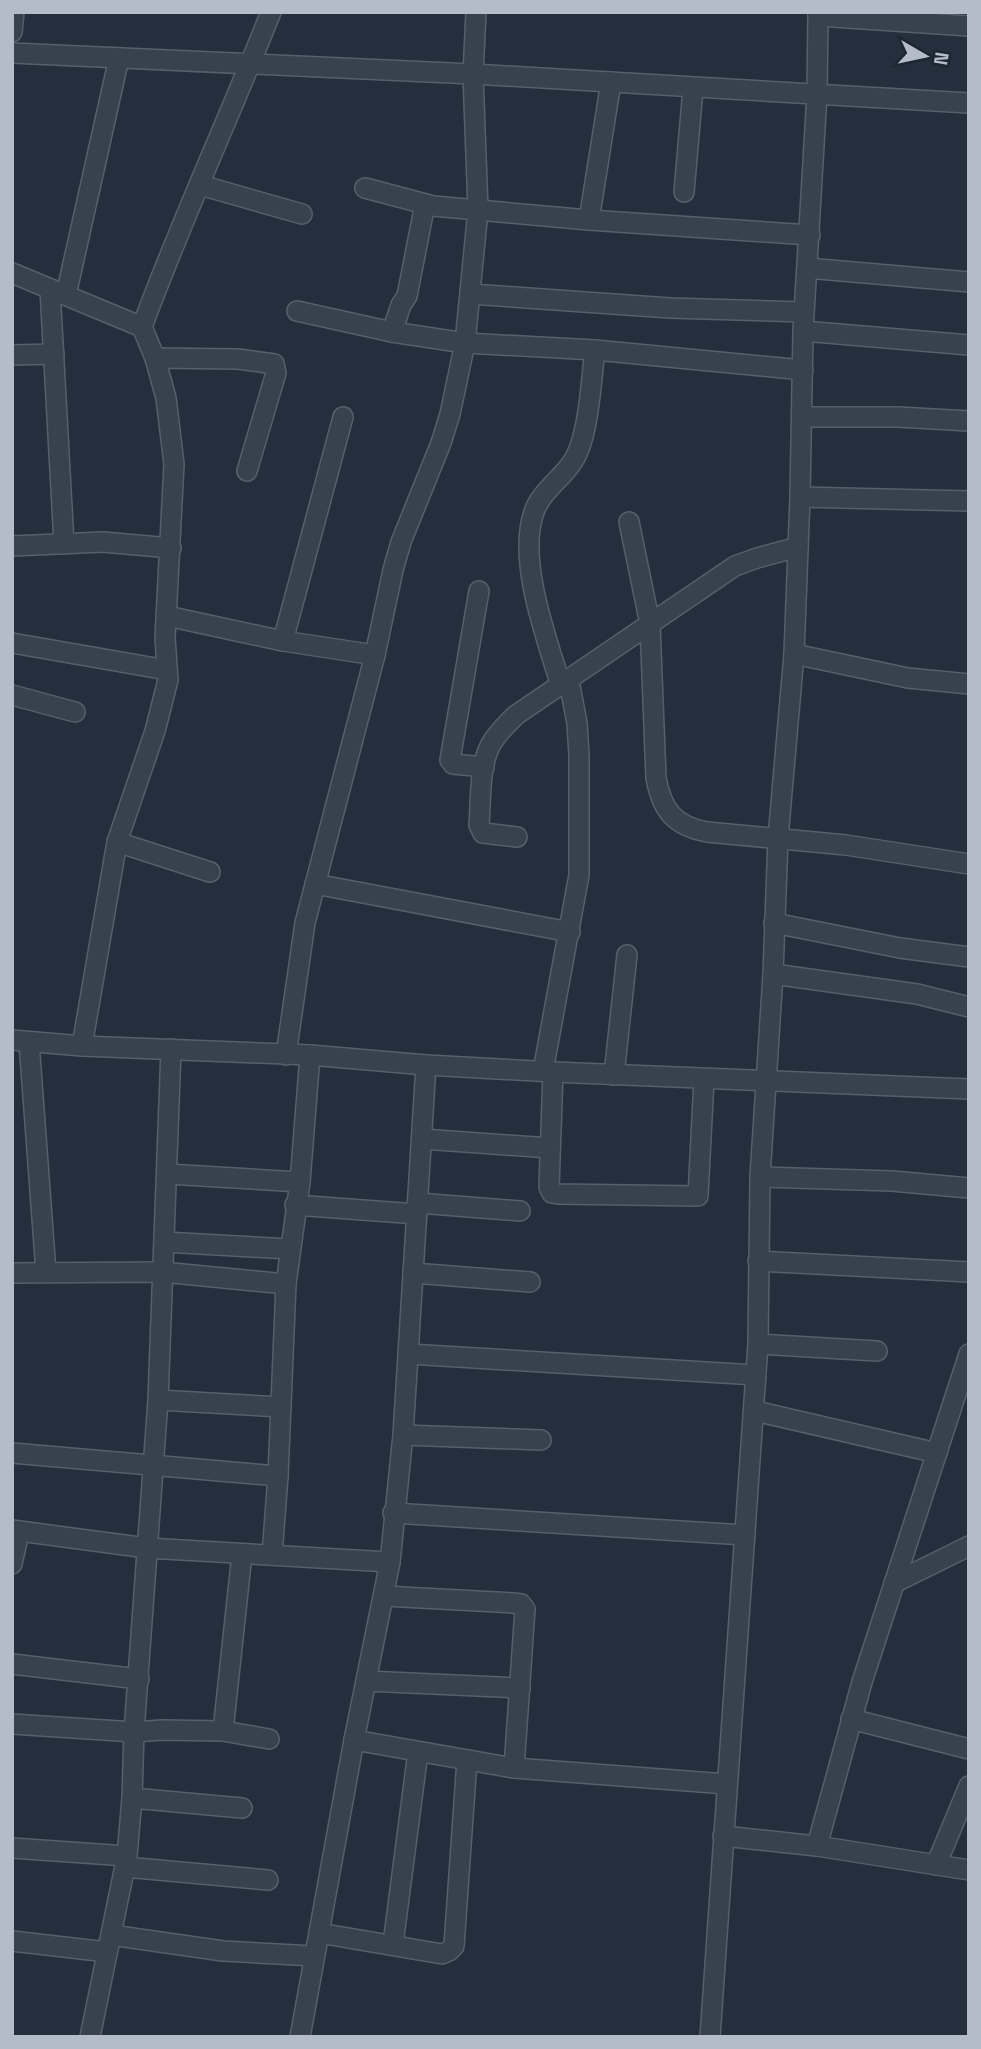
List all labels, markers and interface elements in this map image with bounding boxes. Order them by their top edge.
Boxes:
north arrow [890,21,960,91]
text: N [928,50,955,67]

